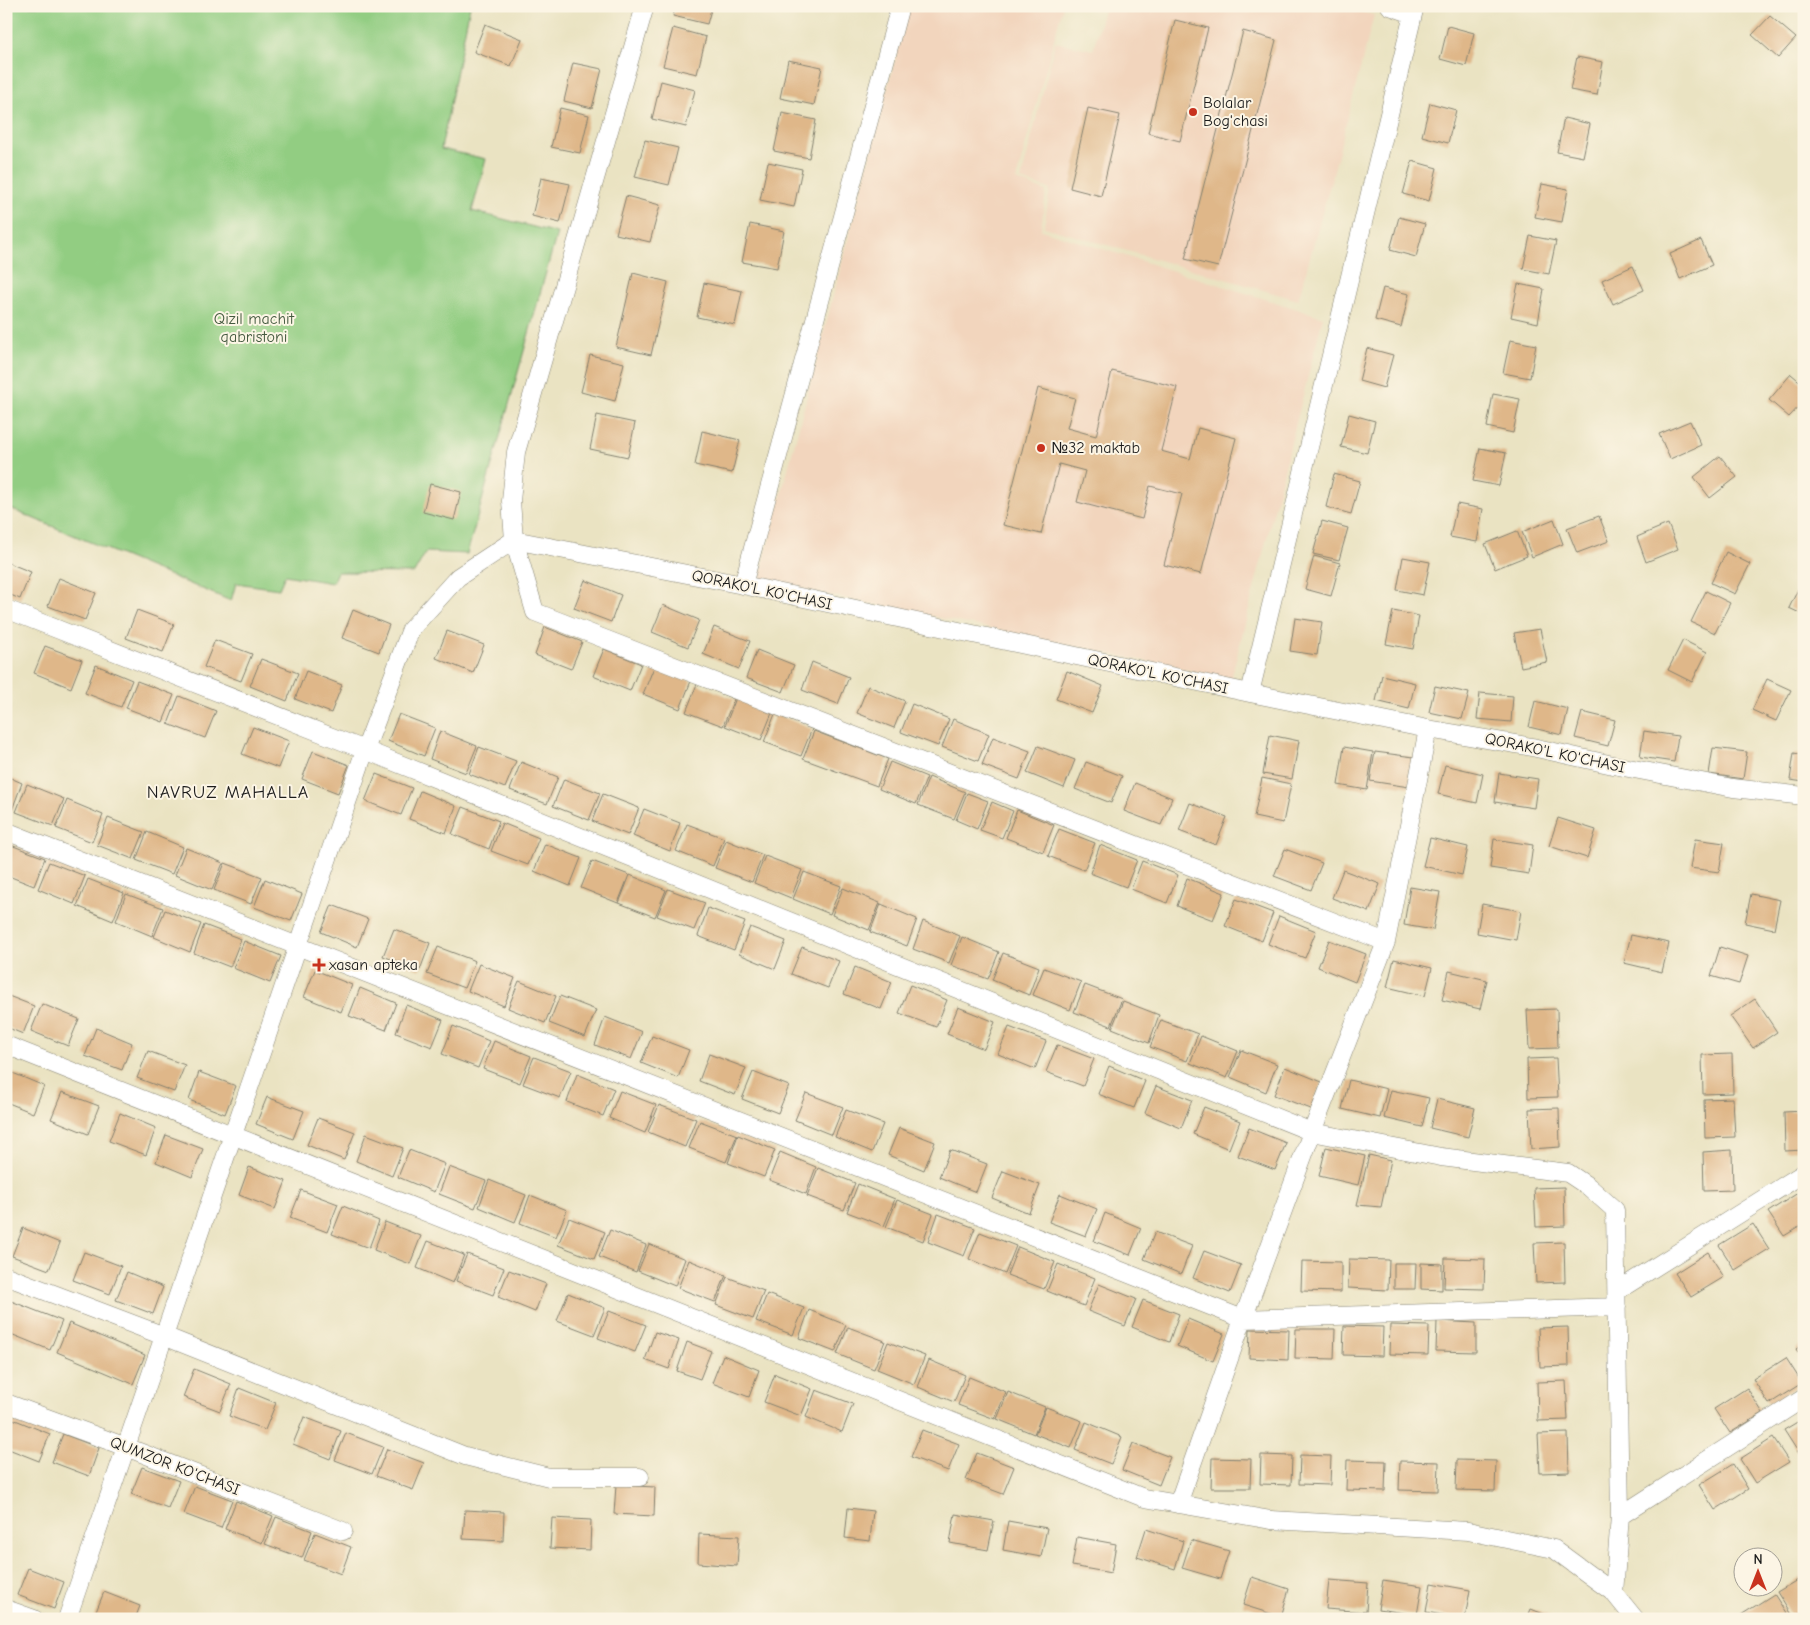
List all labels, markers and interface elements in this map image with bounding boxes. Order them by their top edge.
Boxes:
place label: Bolalar Bog'chasi [1203,94,1268,130]
marker: Bolalar Bog'chasi [1187,106,1199,118]
park label: Qizil machit qabristoni [214,310,295,346]
place label: №32 maktab [1051,439,1140,457]
marker: №32 maktab [1035,442,1047,454]
street label: QORAKO'L KO'CHASI [690,566,834,614]
street label: QORAKO'L KO'CHASI [1086,650,1230,698]
street label: QORAKO'L KO'CHASI [1483,729,1627,777]
district label: NAVRUZ MAHALLA [147,782,309,803]
place label: xasan apteka [328,956,418,974]
marker: xasan apteka [313,959,325,971]
street label: QUMZOR KO'CHASI [108,1433,242,1499]
north arrow [1732,1548,1782,1598]
text: N [1753,1551,1763,1568]

